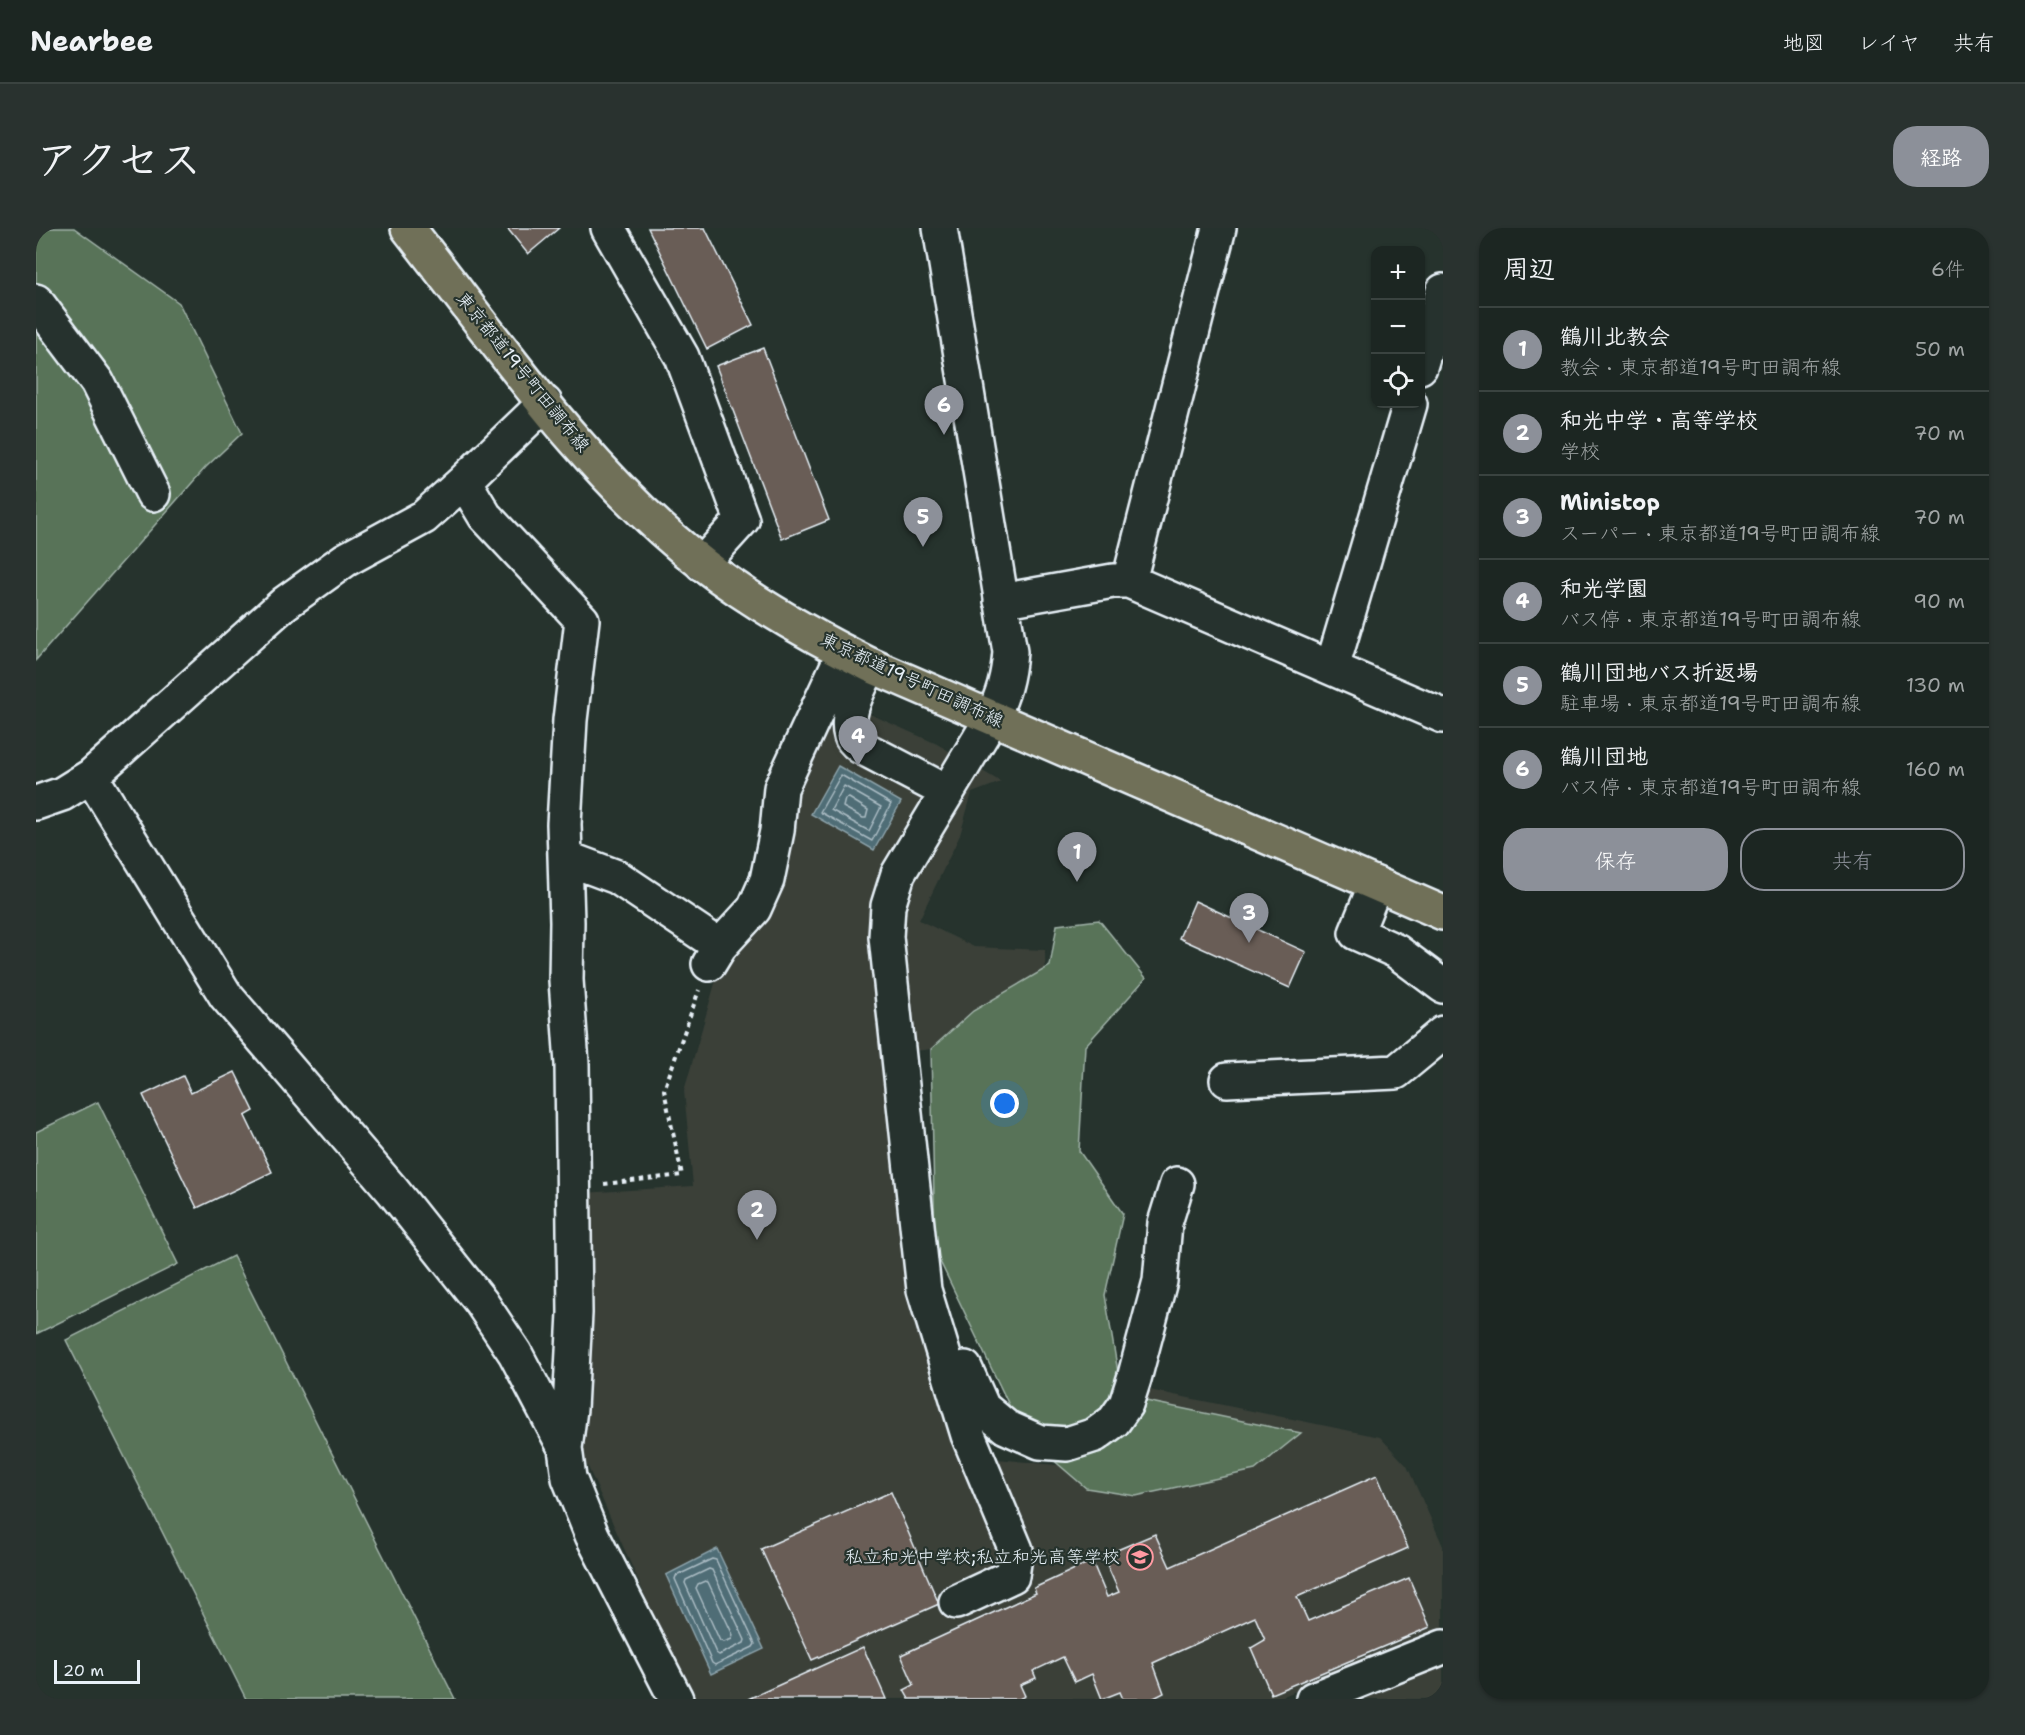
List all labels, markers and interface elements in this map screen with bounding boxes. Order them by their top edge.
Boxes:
text: Nearbee [30,22,153,60]
text: 地図 [1783,29,1825,57]
text: レイヤ [1858,29,1920,57]
text: 共有 [1953,29,1995,57]
button: 経路 [1893,126,1989,187]
text: アクセス [36,131,201,187]
map controls [1371,246,1425,408]
button: + [1371,246,1425,300]
text: 周辺 [1503,251,1555,286]
text: 6件 [1931,256,1965,282]
street label: 東京都道19号町田調布線 [451,287,595,457]
button: − [1371,300,1425,354]
text: 鶴川北教会 [1560,322,1670,351]
text: 1 [1518,336,1527,362]
text: 50 m [1915,336,1965,362]
button: locate [1371,354,1425,408]
text: 教会 · 東京都道19号町田調布線 [1560,354,1841,380]
pin: 6 [924,386,964,435]
text: 和光中学・高等学校 [1560,406,1758,435]
text: 2 [1516,420,1530,446]
text: 70 m [1913,420,1965,446]
text: 学校 [1560,438,1600,464]
text: Ministop [1560,488,1660,517]
pin: 5 [904,498,942,547]
text: 3 [1516,504,1530,530]
text: 70 m [1913,504,1965,530]
text: スーパー · 東京都道19号町田調布線 [1560,520,1880,546]
text: 和光学園 [1560,574,1648,603]
text: 4 [1516,588,1530,614]
text: 90 m [1913,588,1965,614]
text: バス停 · 東京都道19号町田調布線 [1560,606,1861,632]
street label: 東京都道19号町田調布線 [817,627,1007,733]
text: 鶴川団地バス折返場 [1560,658,1758,687]
text: 5 [1516,672,1529,698]
text: 130 m [1906,672,1965,698]
text: 駐車場 · 東京都道19号町田調布線 [1560,690,1861,716]
pin: 4 [838,716,878,766]
text: 鶴川団地 [1560,742,1648,771]
text: 6 [1516,756,1530,782]
text: 160 m [1906,756,1965,782]
text: バス停 · 東京都道19号町田調布線 [1560,774,1861,800]
button: 保存 [1503,828,1728,891]
button: 共有 [1740,828,1965,891]
pin: 1 [1058,832,1096,882]
pin: 3 [1230,894,1268,943]
your location [990,1089,1019,1118]
pin: 2 [738,1190,776,1240]
school or university icon: 私立和光中学校;私立和光高等学校 [1125,1542,1155,1572]
place label: 私立和光中学校;私立和光高等学校 [845,1545,1120,1569]
scale bar [54,1657,140,1684]
text: 20 m [63,1660,104,1681]

